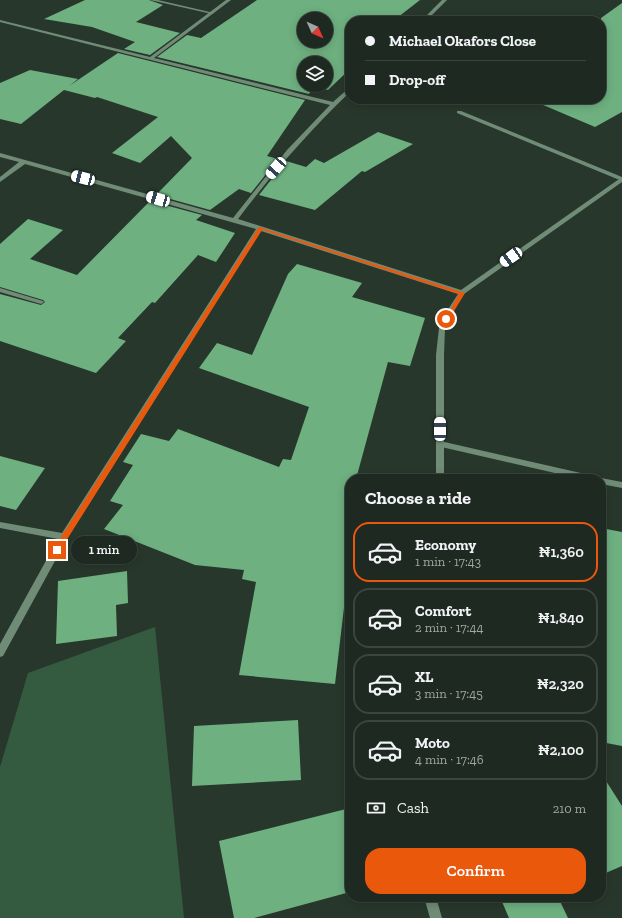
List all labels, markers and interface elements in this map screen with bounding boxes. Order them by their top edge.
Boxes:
north arrow [297,12,333,48]
map controls [297,12,333,92]
text: Michael Okafors Close [389,32,536,50]
button: layers [297,56,333,92]
text: Drop-off [389,71,445,89]
car [264,155,288,181]
car [70,169,96,187]
car [145,190,171,208]
car [498,245,524,269]
route start [437,310,455,328]
car [434,417,446,441]
text: Choose a ride [365,487,471,509]
icon: car [367,534,403,570]
callout: 1 min [71,536,137,564]
text: Economy [415,536,476,554]
route end [48,541,66,559]
text: 1 min [89,542,119,557]
text: ₦1,360 [539,543,584,561]
text: 1 min · 17:43 [415,554,481,569]
icon: car [367,600,403,636]
text: Comfort [415,602,471,620]
text: ₦1,840 [538,609,584,627]
text: 2 min · 17:44 [415,620,484,635]
icon: car [367,666,403,702]
text: XL [415,668,433,686]
text: ₦2,320 [537,675,584,693]
text: 3 min · 17:45 [415,686,483,701]
icon: car [367,732,403,768]
text: Moto [415,734,450,752]
text: ₦2,100 [538,741,584,759]
text: 4 min · 17:46 [415,752,484,767]
icon: cash [365,797,387,819]
text: Cash [397,799,429,817]
text: 210 m [553,801,586,816]
button: Confirm [365,848,586,894]

